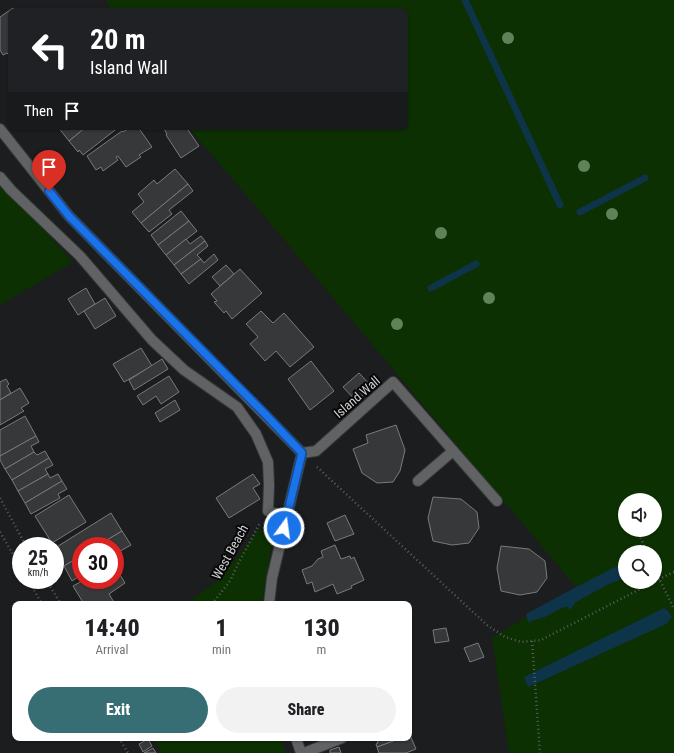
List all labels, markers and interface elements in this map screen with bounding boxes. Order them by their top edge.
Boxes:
text: 20 m [90,23,146,56]
icon: left [24,24,76,76]
text: Island Wall [90,57,168,78]
icon: arrive [61,100,83,122]
text: Then [24,102,53,120]
pin [32,150,66,191]
icon: arrive [38,156,60,178]
street label: Island Wall [331,373,383,421]
map controls [618,493,662,589]
button: sound [618,493,662,537]
position arrow [263,507,305,549]
street label: West Beach [209,522,251,582]
speed limit sign: 30 [72,537,124,589]
button: search [618,545,662,589]
text: 25 [28,546,48,570]
text: km/h [28,567,48,578]
text: 14:40 [84,614,140,642]
text: 1 [215,614,228,642]
text: 130 [303,614,340,642]
text: Arrival [95,642,129,657]
text: min [212,642,231,657]
text: m [317,642,326,657]
button: Exit [28,687,208,733]
button: Share [216,687,396,733]

